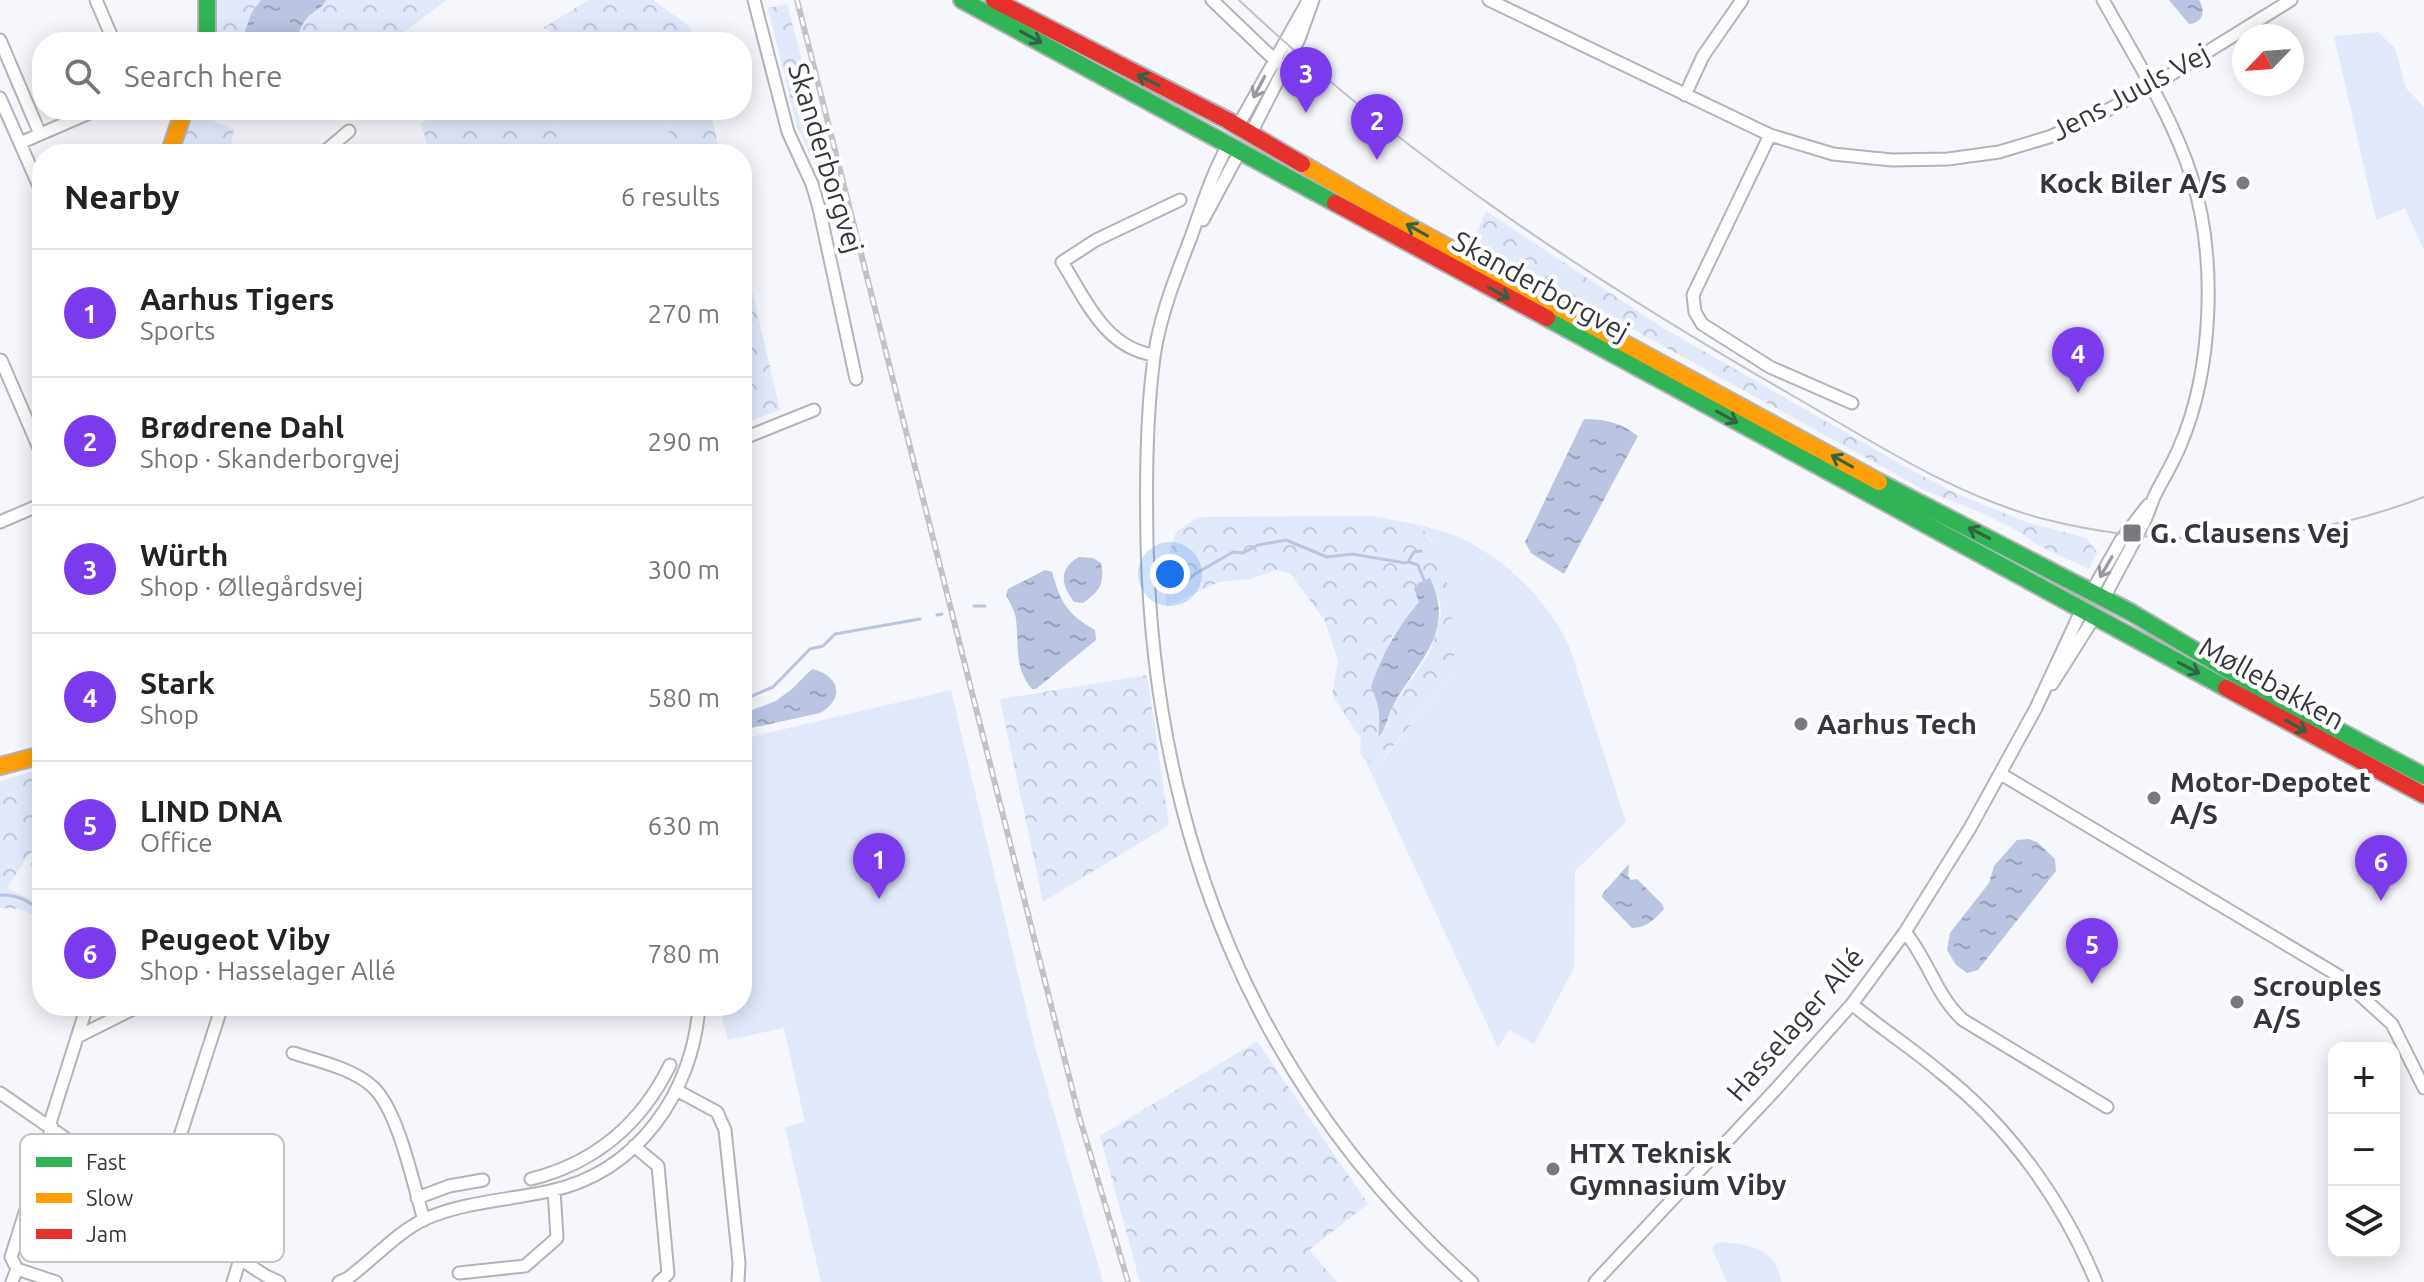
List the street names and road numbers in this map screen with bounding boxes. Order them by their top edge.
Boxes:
street label: Jens Juuls Vej [2045,37,2214,146]
street label: Skanderborgvej [783,59,870,257]
street label: Skanderborgvej [1448,224,1635,347]
street label: Møllebakken [2194,630,2350,735]
street label: Hasselager Allé [1720,941,1869,1106]

